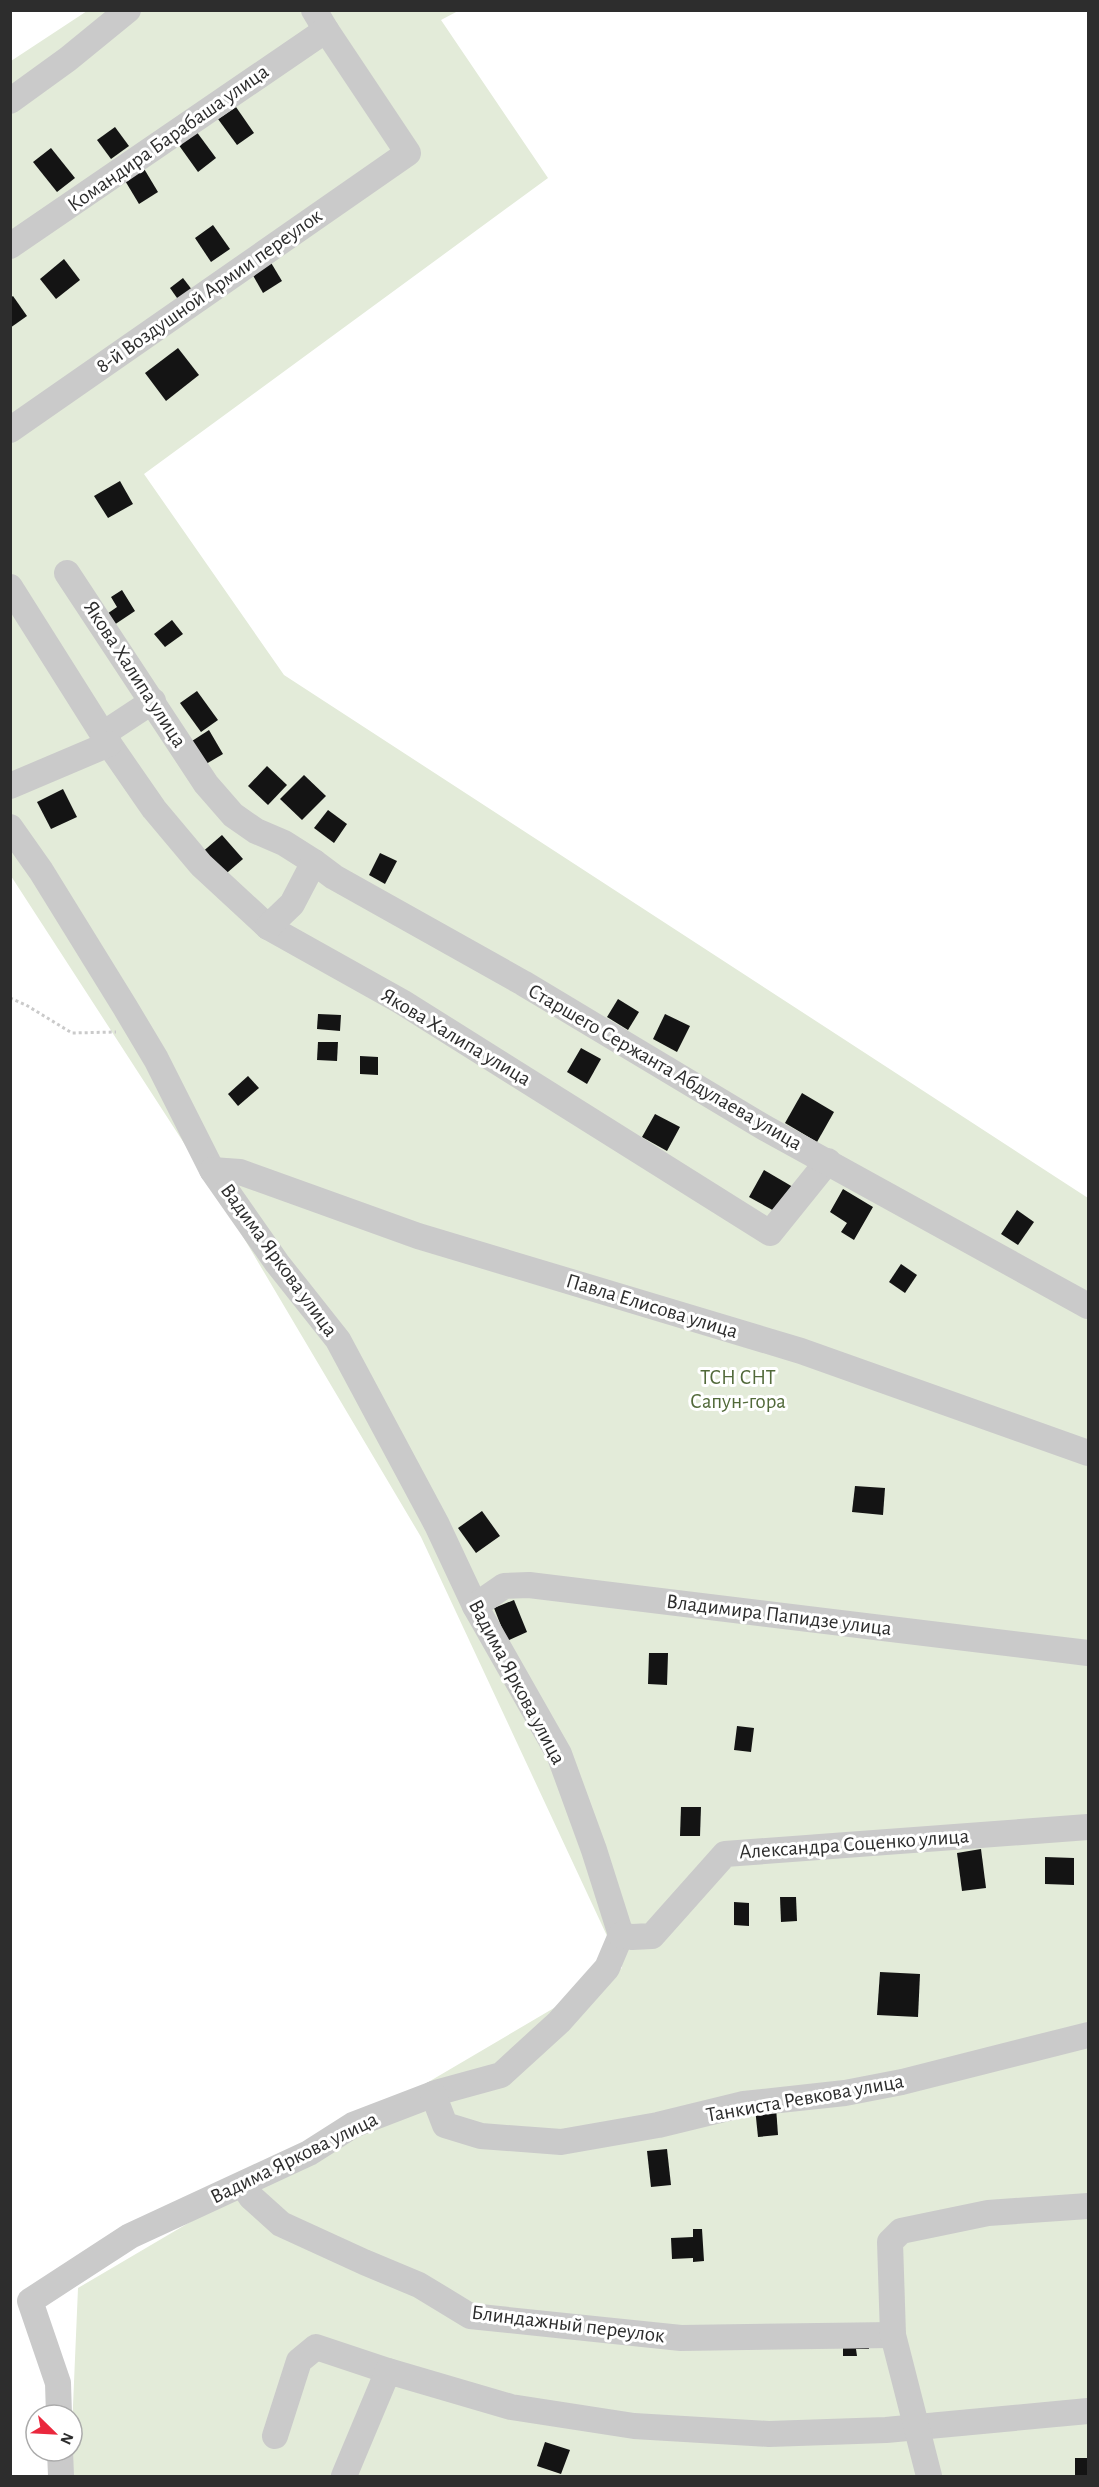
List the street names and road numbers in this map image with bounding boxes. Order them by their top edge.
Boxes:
street label: Командира Барабаша улица [64,60,273,215]
street label: 8-й Воздушной Армии переулок [92,205,326,377]
street label: Якова Халипа улица [80,597,190,751]
street label: Старшего Сержанта Абдулаева улица [524,980,806,1154]
street label: Якова Халипа улица [378,984,535,1090]
street label: Вадима Яркова улица [217,1180,342,1341]
street label: Павла Елисова улица [564,1270,741,1342]
street label: Владимира Папидзе улица [665,1591,893,1639]
street label: Вадима Яркова улица [465,1596,569,1768]
street label: Александра Соценко улица [738,1825,970,1863]
street label: Танкиста Ревкова улица [705,2070,906,2126]
street label: Вадима Яркова улица [207,2108,381,2208]
street label: Блиндажный переулок [470,2302,666,2346]

